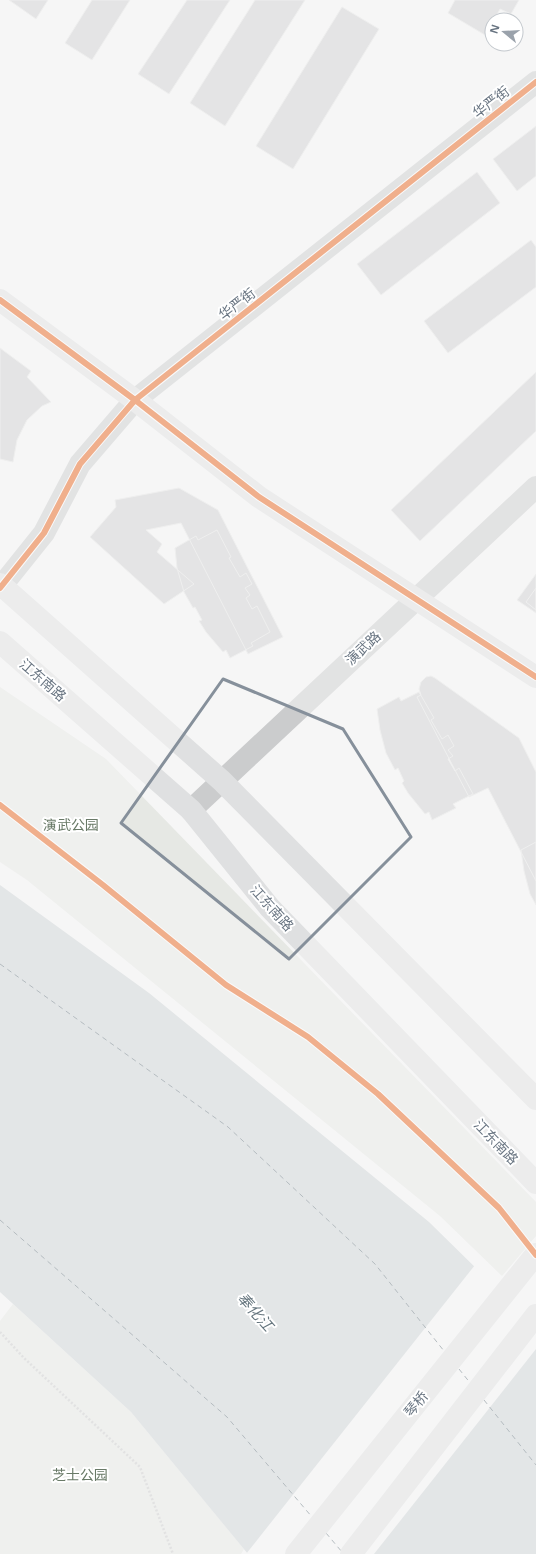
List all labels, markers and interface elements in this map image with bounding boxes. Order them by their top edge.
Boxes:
north arrow [484,12,524,52]
text: N [485,22,503,35]
street label: 华严街 [468,81,513,122]
street label: 华严街 [214,283,259,324]
street label: 演武路 [341,626,384,669]
street label: 江东南路 [16,654,71,705]
park label: 演武公园 [43,815,99,834]
street label: 江东南路 [247,881,298,935]
street label: 江东南路 [470,1115,523,1168]
water label: 奉化江 [233,1288,280,1336]
street label: 琴桥 [399,1387,432,1421]
park label: 芝士公园 [52,1465,108,1484]

